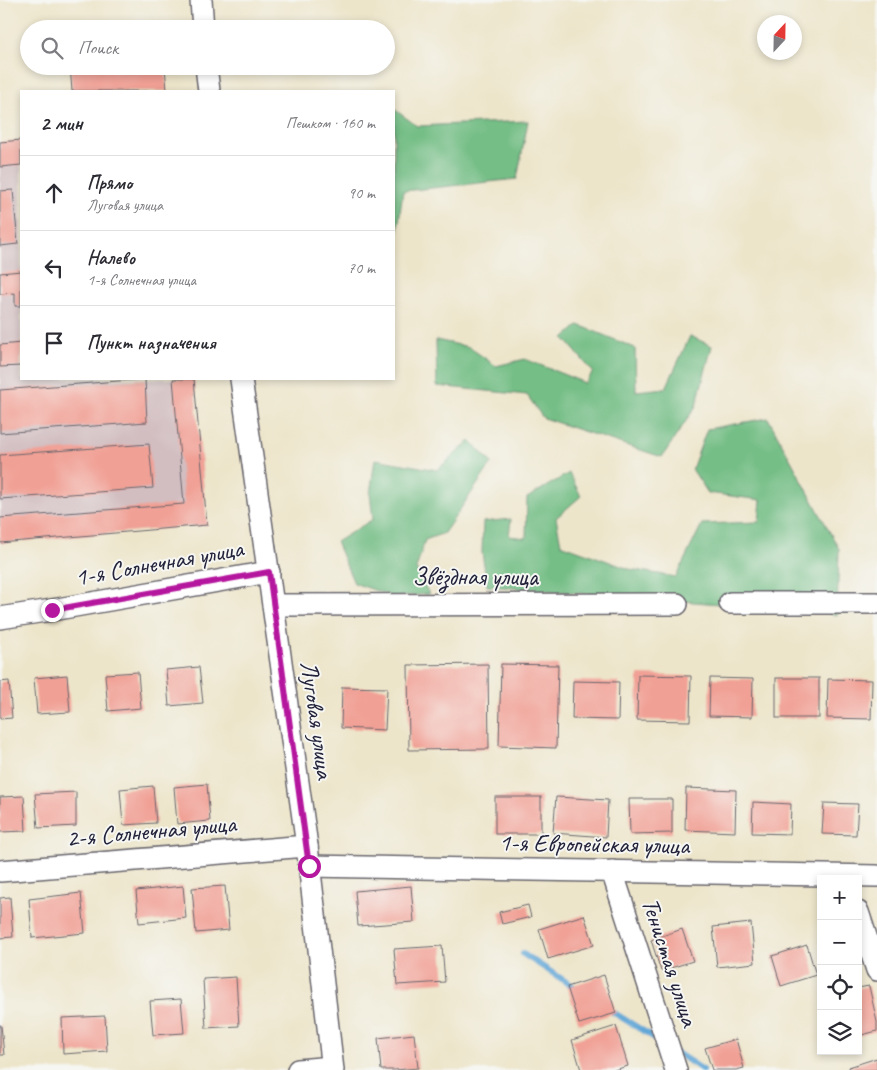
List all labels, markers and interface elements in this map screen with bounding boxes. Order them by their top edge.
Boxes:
north arrow [757,15,802,60]
search box [20,20,395,75]
icon: search [38,34,66,62]
text: Поиск [78,36,118,60]
text: 2 мин [40,110,83,136]
text: Пешком · 160 m [286,113,375,133]
text: Прямо [87,171,132,195]
icon: ahead [40,179,68,207]
text: 90 m [348,183,375,203]
text: Луговая улица [87,195,163,215]
text: Налево [87,246,135,270]
icon: left [40,254,68,282]
text: 70 m [348,258,375,278]
text: 1-я Солнечная улица [87,270,196,290]
icon: arrive [40,329,68,357]
text: Пункт назначения [87,331,216,355]
street label: 1-я Солнечная улица [72,532,248,594]
street label: Звёздная улица [412,561,540,594]
route end [41,599,64,622]
street label: Луговая улица [293,659,341,783]
street label: 2-я Солнечная улица [65,807,239,854]
street label: 1-я Европейская улица [499,826,691,862]
route start [298,855,321,878]
map controls [817,875,862,1055]
button: + [817,875,862,920]
street label: Тенистая улица [634,894,706,1032]
button: − [817,920,862,965]
button: locate [817,965,862,1010]
button: layers [817,1010,862,1055]

